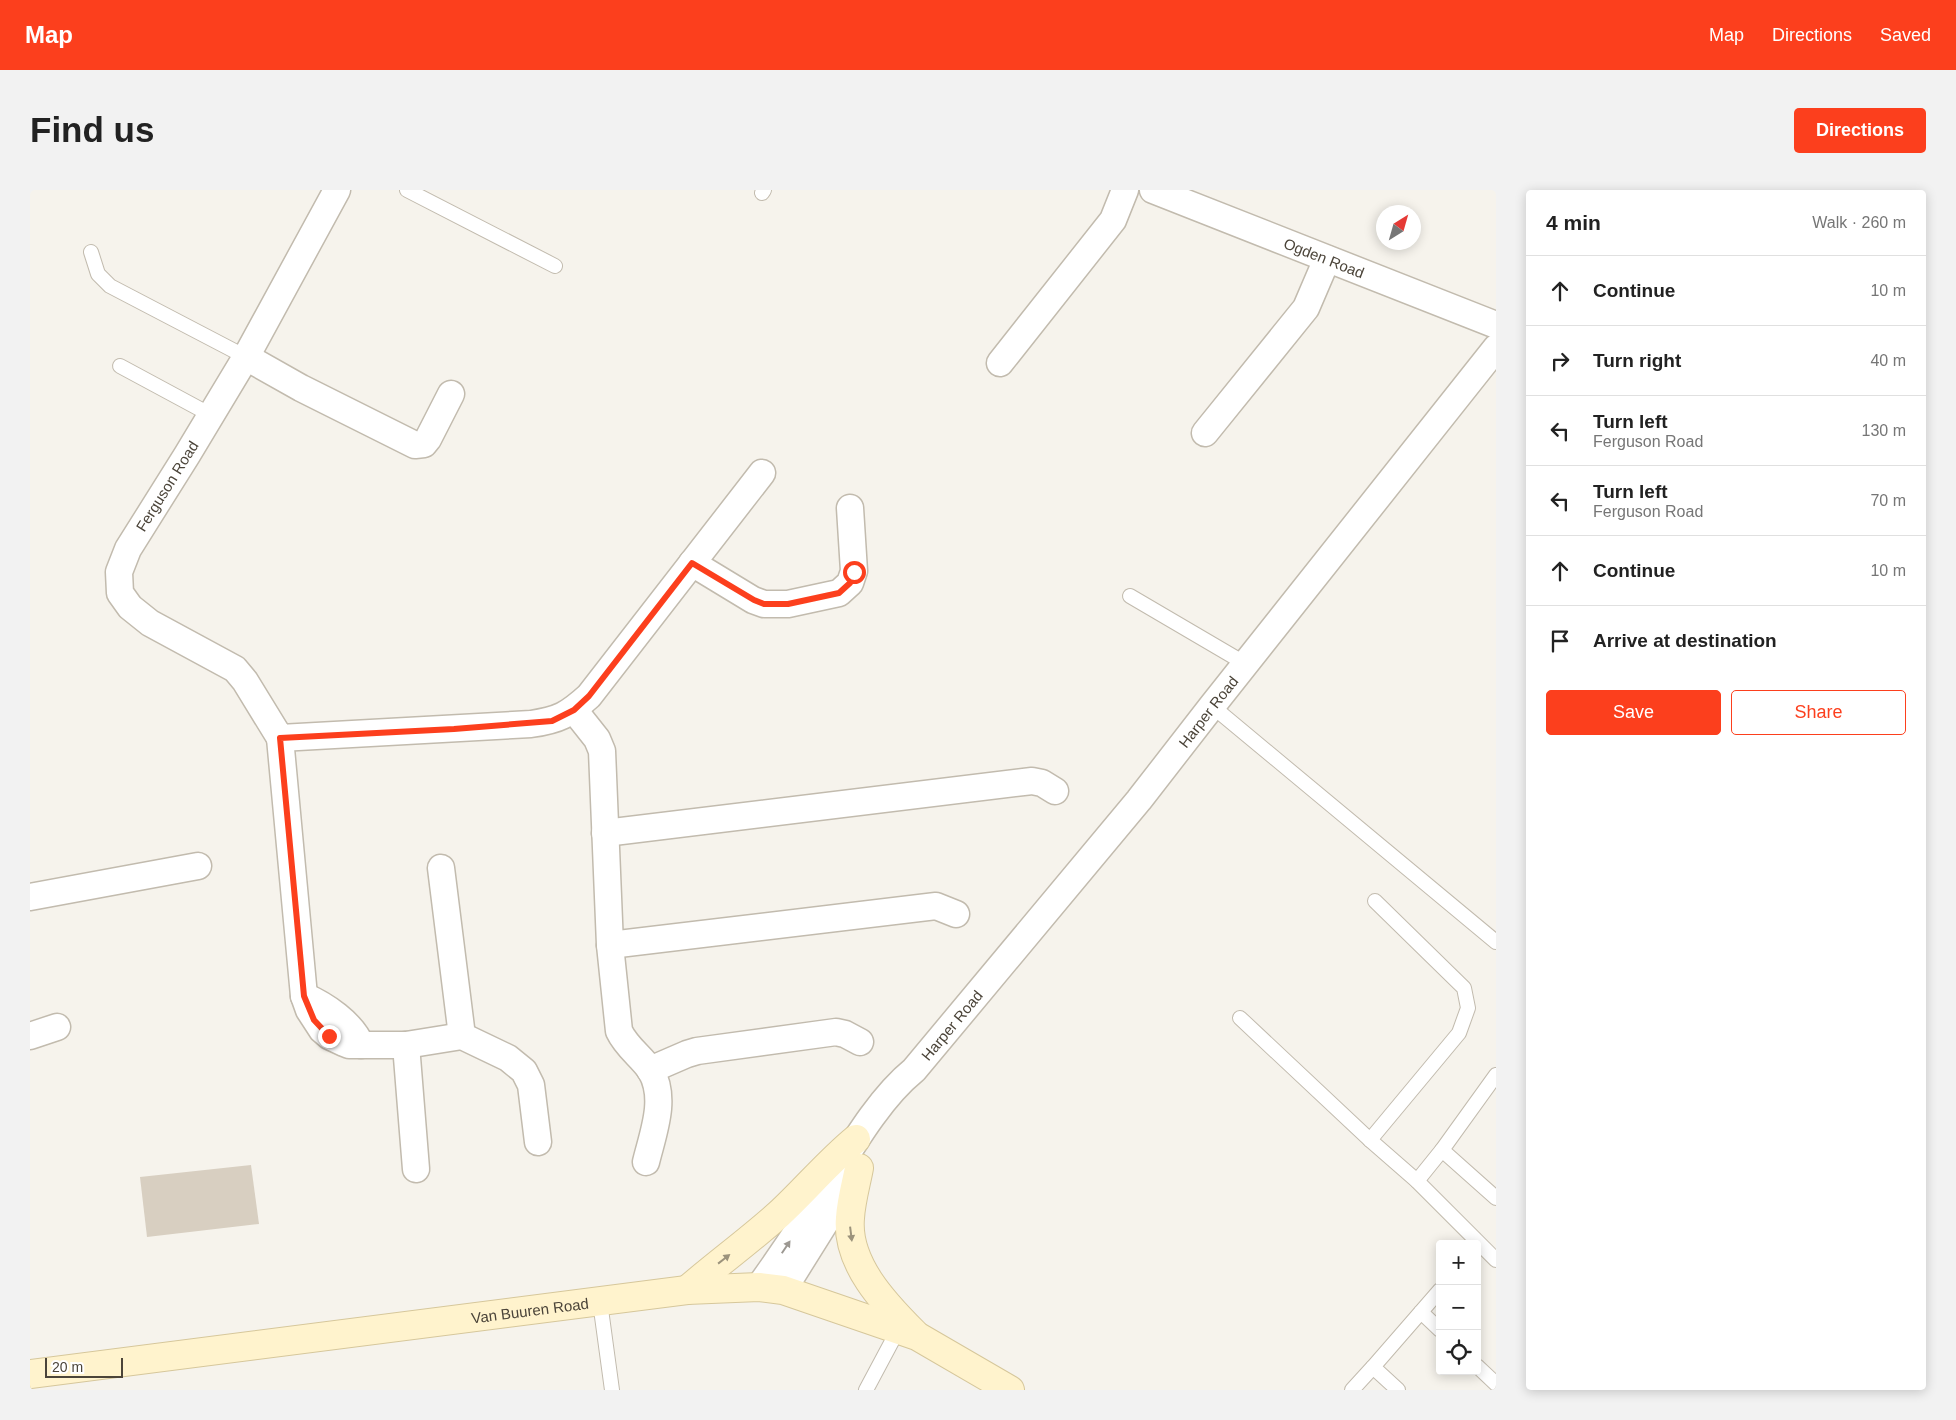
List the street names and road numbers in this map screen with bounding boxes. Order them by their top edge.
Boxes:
street label: Ogden Road [1282,234,1367,281]
street label: Ferguson Road [132,438,202,534]
street label: Harper Road [1175,672,1241,751]
street label: Harper Road [917,987,986,1063]
street label: Van Buuren Road [470,1294,590,1326]

